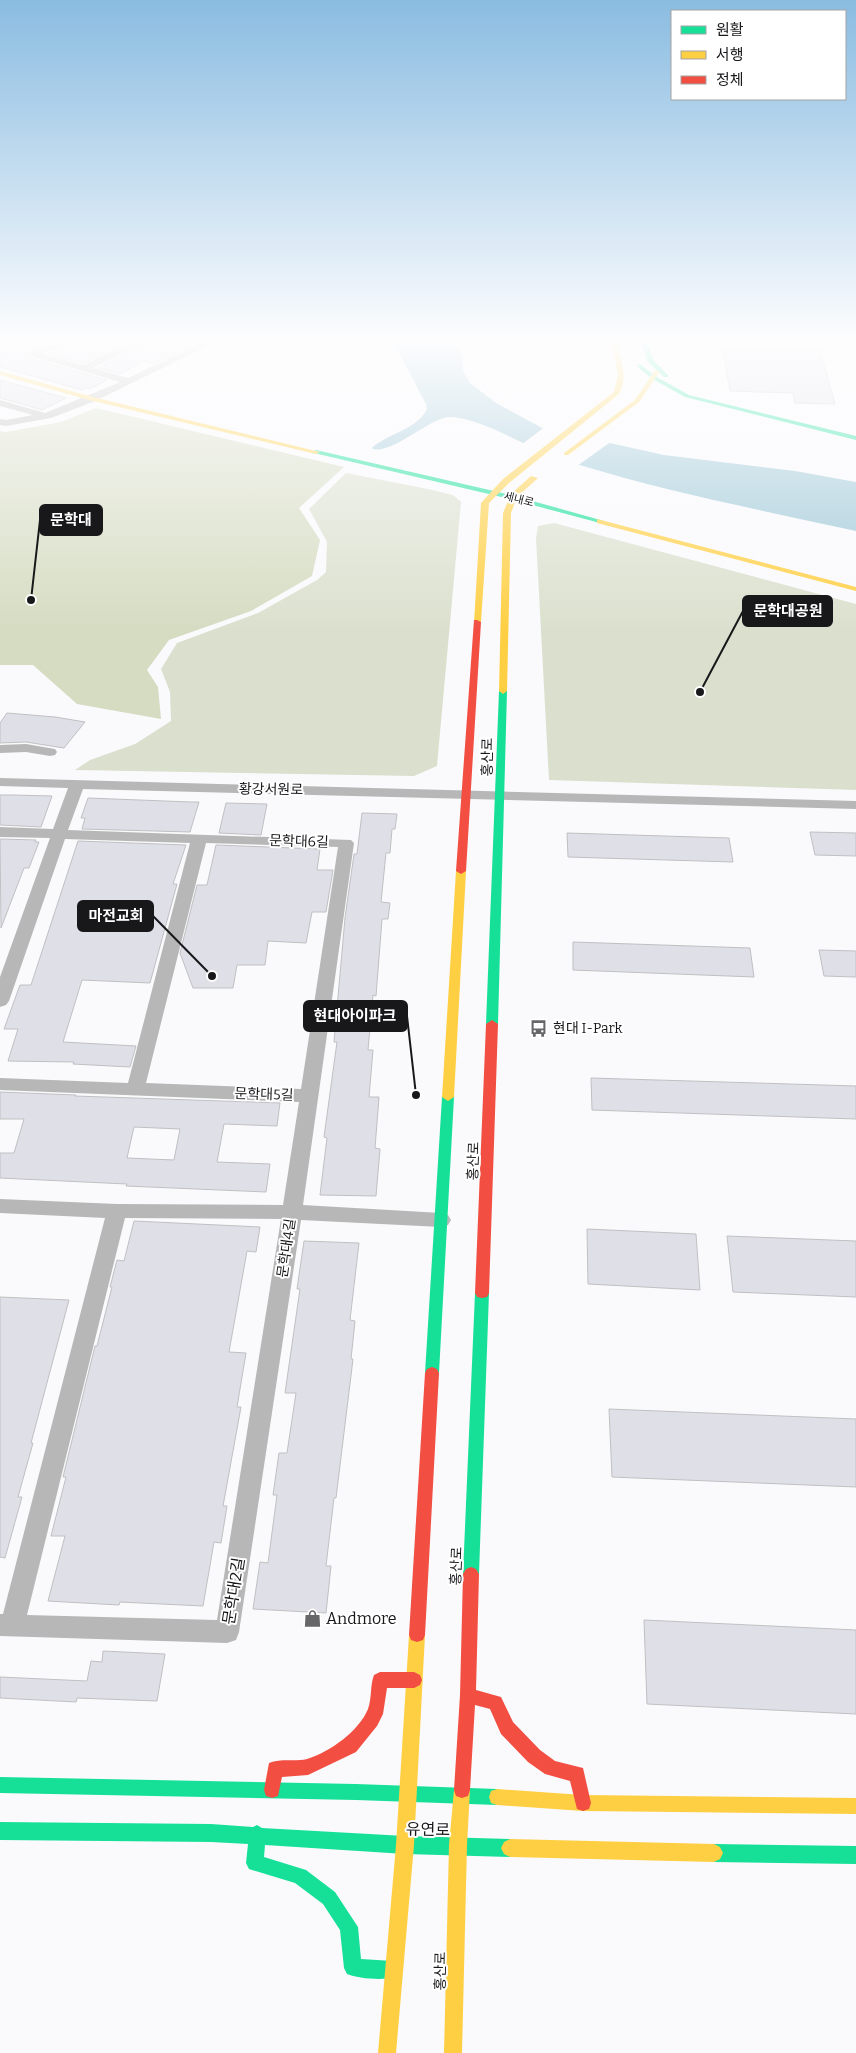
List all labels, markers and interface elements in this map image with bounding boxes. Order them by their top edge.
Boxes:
legend [671,10,846,100]
text: 원활 [716,21,744,39]
text: 서행 [716,46,744,64]
text: 정체 [716,71,744,89]
street label: 세내로 [503,490,535,509]
callout: 문학대 [40,505,102,535]
text: 문학대 [50,511,92,529]
callout: 문학대공원 [743,596,832,626]
text: 문학대공원 [753,602,823,620]
street label: 홍산로 [479,737,496,776]
street label: 황강서원로 [239,780,303,799]
street label: 문학대6길 [269,832,329,851]
callout: 마전교회 [78,901,153,931]
text: 마전교회 [88,907,144,925]
callout: 현대아이파크 [304,1001,407,1031]
text: 현대아이파크 [314,1007,397,1025]
bus stop icon: 현대 I-Park [529,1018,549,1038]
place label: 현대 I-Park [553,1020,622,1037]
street label: 문학대5길 [234,1085,294,1104]
street label: 홍산로 [464,1141,483,1181]
street label: 문학대4길 [274,1217,299,1279]
street label: 홍산로 [447,1546,466,1586]
street label: 문학대2길 [219,1556,248,1626]
shop icon: Andmore [302,1608,322,1628]
place label: Andmore [326,1609,397,1628]
street label: 유연로 [406,1820,451,1839]
street label: 홍산로 [432,1951,449,1990]

